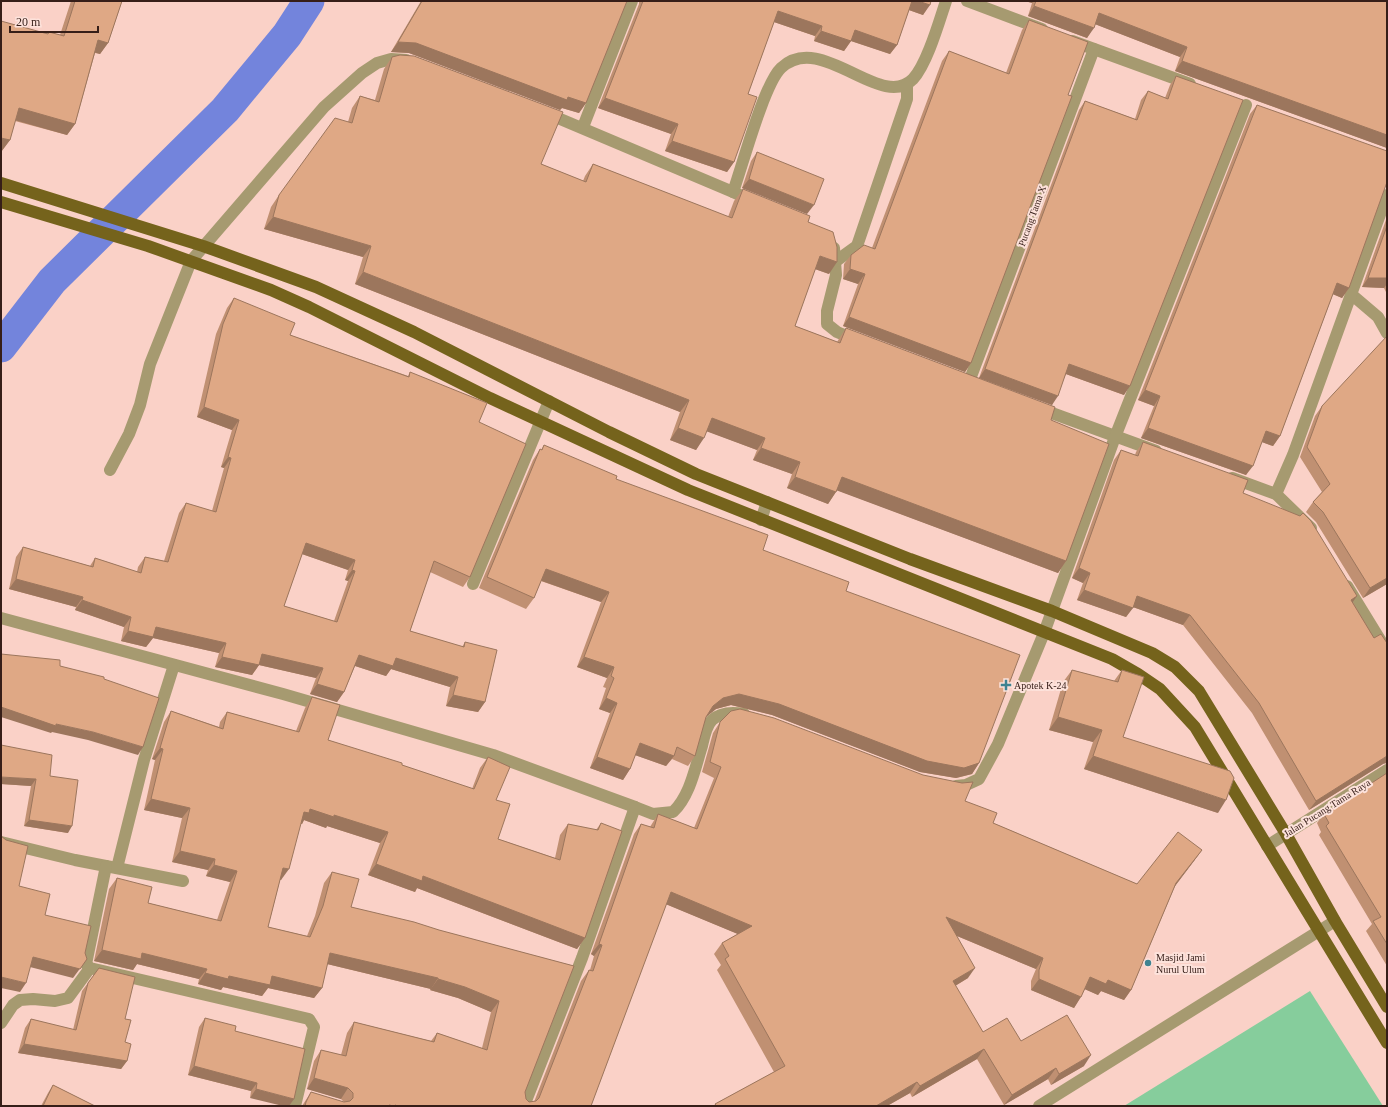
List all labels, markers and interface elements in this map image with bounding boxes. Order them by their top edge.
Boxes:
scale bar [10,8,98,34]
text: 20 m [16,15,41,29]
street label: Pucang Tama X [1016,184,1048,248]
marker: Apotek K-24 [1001,680,1011,690]
place label: Apotek K-24 [1014,680,1067,691]
street label: Jalan Pucang Tama Raya [1282,777,1373,839]
place label: Masjid Jami Nurul Ulum [1156,952,1205,975]
marker: Masjid Jami Nurul Ulum [1143,958,1153,968]

